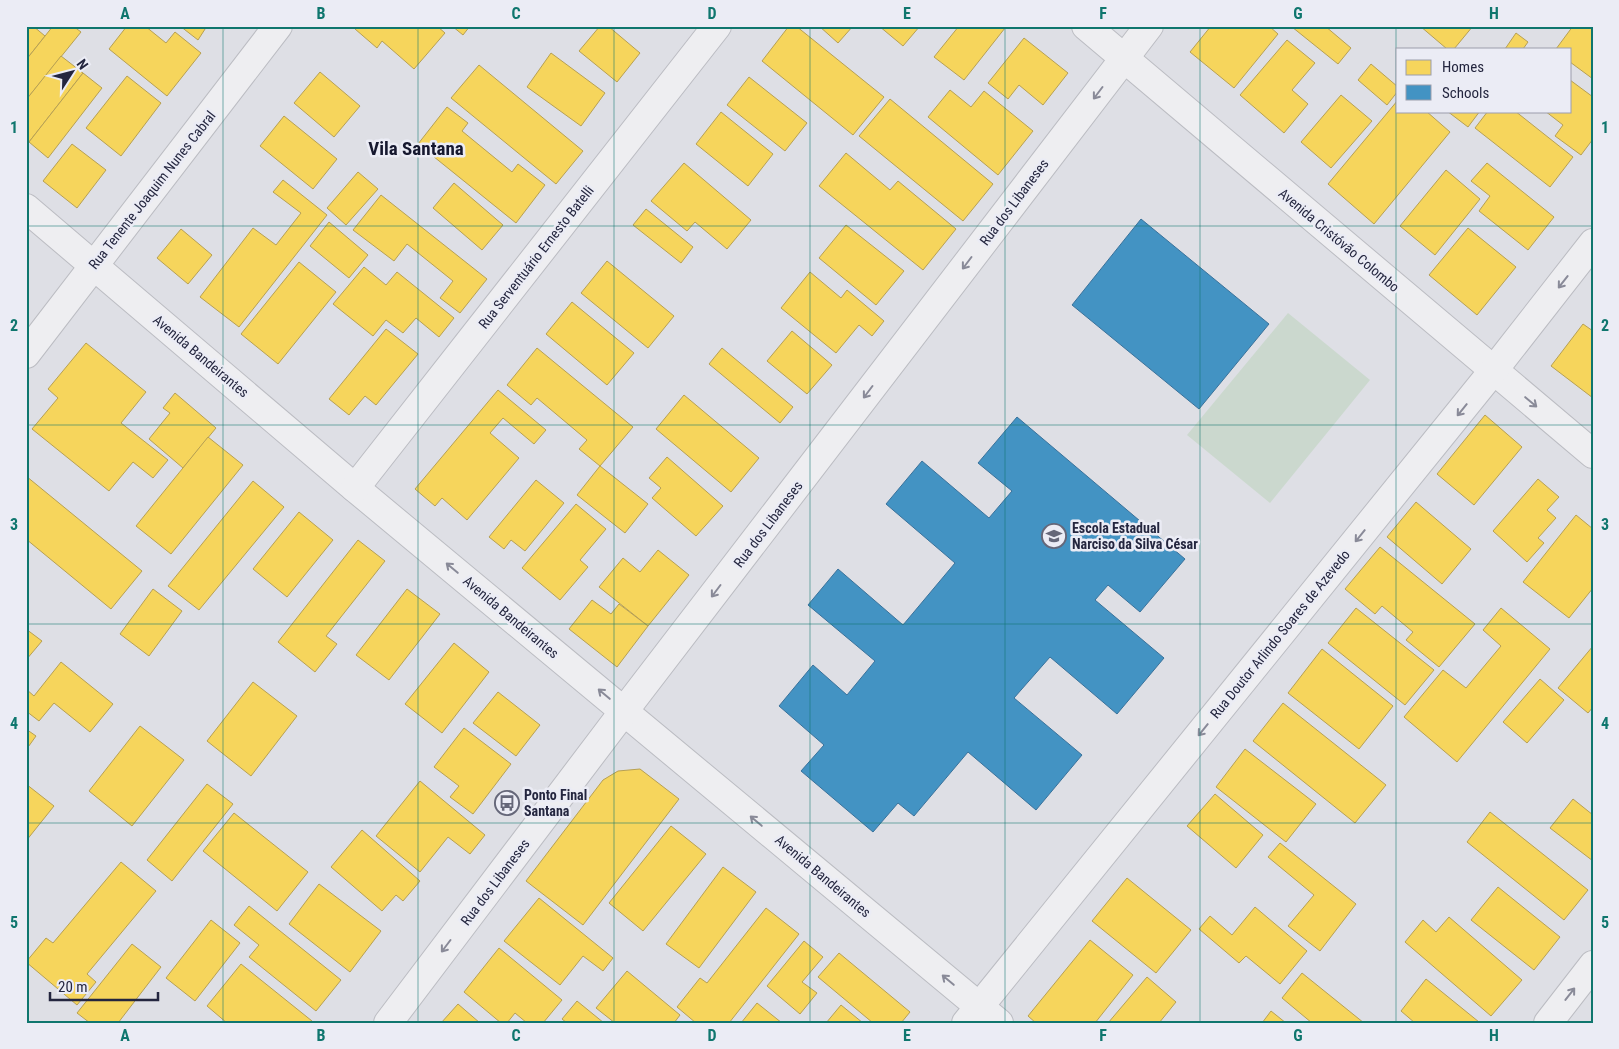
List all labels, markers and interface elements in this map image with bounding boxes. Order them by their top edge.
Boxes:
text: A [120,4,130,23]
text: B [317,4,326,23]
text: C [511,4,521,23]
text: D [707,4,717,23]
text: E [903,4,911,23]
text: F [1099,4,1107,23]
text: G [1293,4,1303,23]
text: H [1489,4,1499,23]
north arrow [48,48,98,98]
legend [1396,48,1572,112]
text: N [74,56,92,73]
text: Homes [1442,58,1484,76]
text: Schools [1442,84,1489,102]
one-way arrow [1093,86,1103,100]
street label: Rua Tenente Joaquim Nunes Cabral [85,108,219,272]
text: 1 [10,118,18,137]
text: 1 [1601,118,1609,137]
district label: Vila Santana [368,137,464,160]
street label: Rua dos Libaneses [976,156,1052,248]
street label: Rua Serventuário Ernesto Batelli [475,182,597,332]
street label: Avenida Cristóvão Colombo [1276,185,1402,295]
one-way arrow [962,256,973,269]
one-way arrow [1557,275,1568,288]
street label: Avenida Bandeirantes [150,311,252,401]
text: 2 [10,316,18,335]
text: 2 [1601,316,1609,335]
one-way arrow [863,385,874,398]
one-way arrow [1524,397,1537,408]
one-way arrow [1457,403,1468,416]
street label: Rua dos Libaneses [730,478,806,570]
text: 3 [10,515,18,534]
text: 3 [1601,515,1609,534]
place label: Escola Estadual Narciso da Silva César [1072,520,1198,552]
school or university icon: Escola Estadual Narciso da Silva César [1041,523,1067,549]
one-way arrow [1354,529,1365,542]
street label: Rua Doutor Arlindo Soares de Azevedo [1207,546,1353,722]
one-way arrow [446,563,459,574]
street label: Avenida Bandeirantes [460,572,562,662]
one-way arrow [711,584,722,597]
one-way arrow [598,689,611,700]
text: 4 [10,714,18,733]
text: 4 [1601,714,1609,733]
one-way arrow [1197,723,1208,736]
place label: Ponto Final Santana [524,787,587,819]
bus stop icon: Ponto Final Santana [494,790,520,816]
one-way arrow [750,815,763,826]
street label: Avenida Bandeirantes [772,831,874,921]
street label: Rua dos Libaneses [457,836,533,928]
text: 5 [10,913,18,932]
text: 5 [1601,913,1609,932]
one-way arrow [441,939,452,952]
scale bar [50,969,158,1001]
one-way arrow [942,975,955,986]
text: 20 m [58,978,88,996]
one-way arrow [1565,988,1576,1001]
text: A [120,1026,130,1045]
text: B [317,1026,326,1045]
text: C [511,1026,521,1045]
text: D [707,1026,717,1045]
text: E [903,1026,911,1045]
text: F [1099,1026,1107,1045]
text: G [1293,1026,1303,1045]
text: H [1489,1026,1499,1045]

